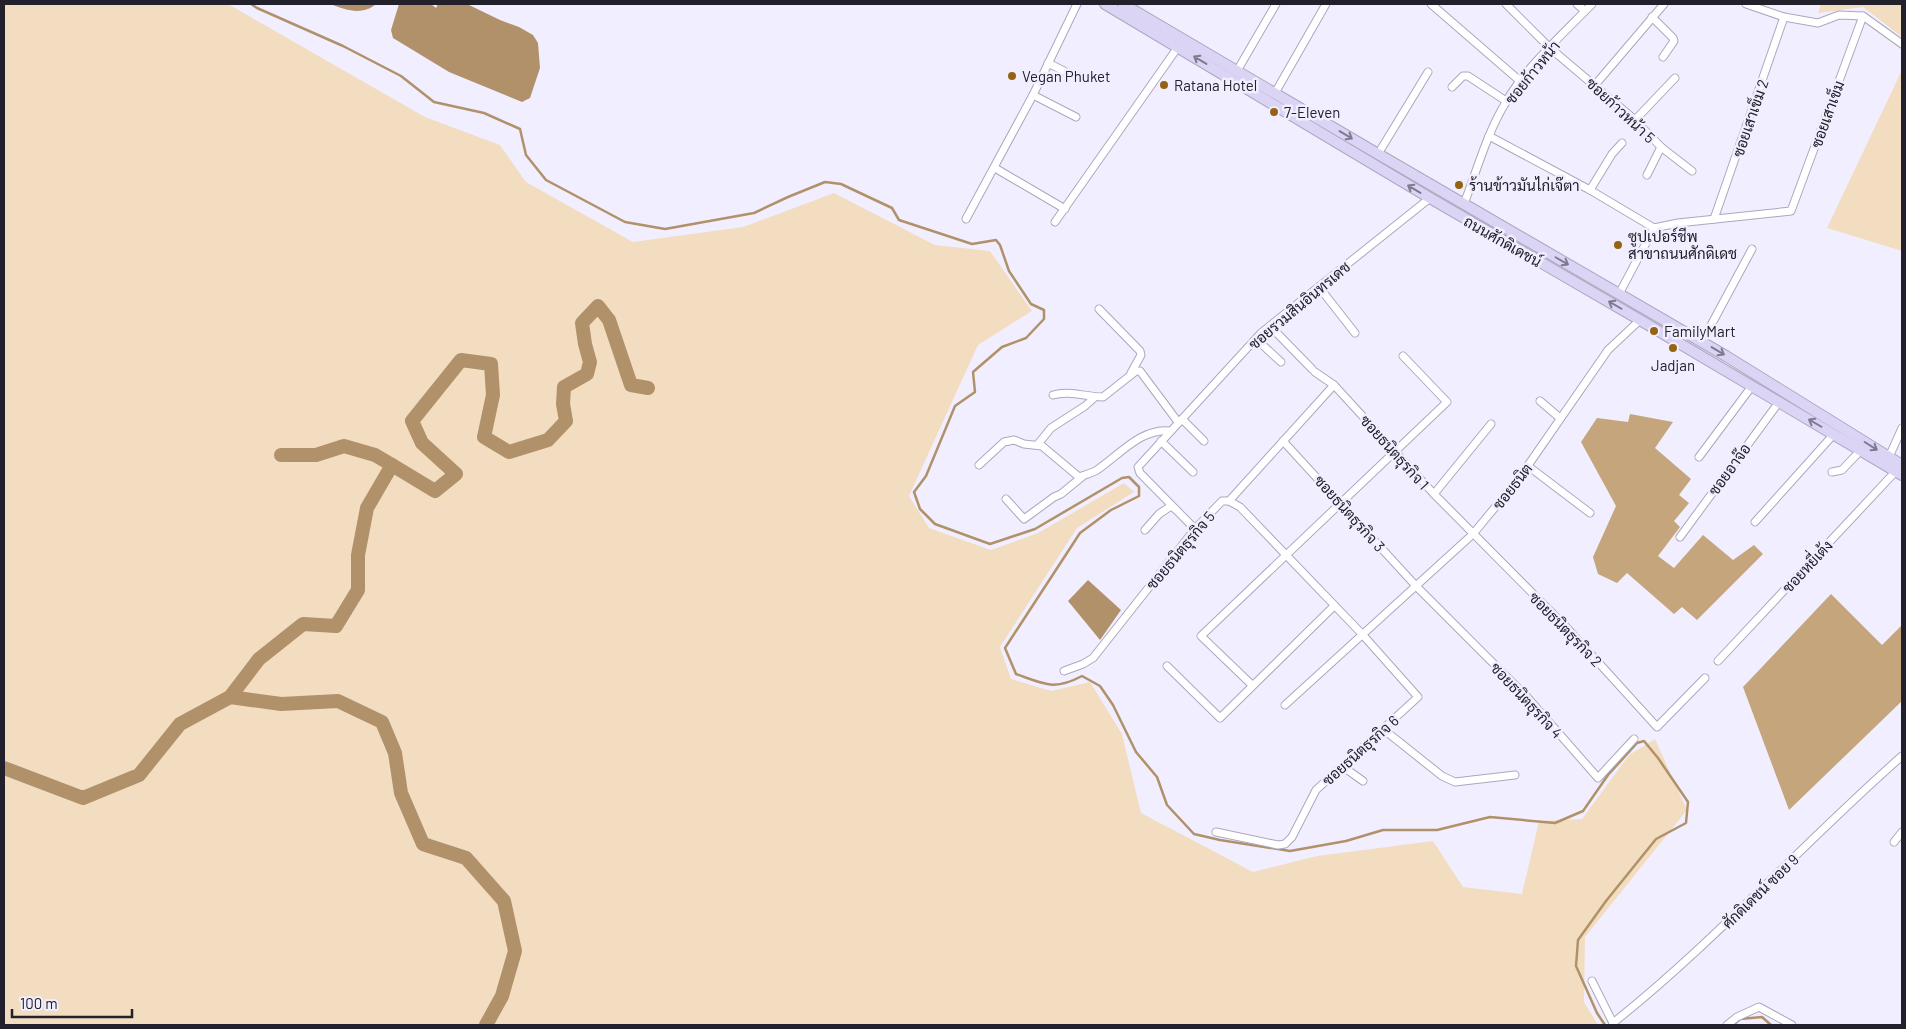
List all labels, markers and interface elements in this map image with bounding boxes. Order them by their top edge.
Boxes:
street label: ซอยก้าวหน้า [1501,37,1563,107]
one-way arrow [1193,54,1207,64]
place label: Vegan Phuket [1022,67,1110,85]
marker: Vegan Phuket [1006,70,1018,82]
street label: ซอยก้าวหน้า 5 [1583,74,1659,146]
place label: Ratana Hotel [1174,76,1257,94]
street label: ซอยเสาเข็ม 2 [1727,76,1772,159]
street label: ซอยเสาเข็ม [1806,78,1847,150]
marker: Ratana Hotel [1158,79,1170,91]
place label: 7-Eleven [1284,103,1340,121]
marker: 7-Eleven [1268,106,1280,118]
one-way arrow [1339,130,1353,140]
place label: ร้านข้าวมันไก่เจ๊ตา [1469,176,1580,194]
marker: ร้านข้าวมันไก่เจ๊ตา [1453,179,1465,191]
one-way arrow [1407,183,1421,193]
street label: ถนนศักดิเดชน์ [1461,212,1545,270]
place label: ซูปเปอร์ชีพ สาขาถนนศักดิเดช [1628,227,1737,262]
marker: ซูปเปอร์ชีพ สาขาถนนศักดิเดช [1612,239,1624,251]
street label: ซอยรวมสินอินทรเดช [1245,257,1353,353]
one-way arrow [1555,257,1569,267]
one-way arrow [1608,300,1623,310]
place label: FamilyMart [1664,322,1736,340]
marker: FamilyMart [1648,325,1660,337]
marker: Jadjan [1667,342,1679,354]
one-way arrow [1711,347,1725,357]
place label: Jadjan [1651,356,1695,374]
street label: ซอยธนิตธุรกิจ 1 [1355,411,1433,495]
one-way arrow [1809,418,1823,428]
street label: ซอยอาจ๊อ [1704,439,1754,499]
one-way arrow [1864,441,1878,451]
street label: ซอยธนิต [1488,459,1536,513]
street label: ซอยธนิตธุรกิจ 3 [1309,471,1389,557]
street label: ซอยธนิตธุรกิจ 5 [1142,507,1220,595]
street label: ซอยหยี่เต้ง [1774,533,1836,596]
street label: ซอยธนิตธุรกิจ 2 [1524,588,1606,672]
street label: ซอยธนิตธุรกิจ 4 [1485,658,1567,744]
street label: ซอยธนิตธุรกิจ 6 [1318,711,1404,791]
street label: ศักดิเดชน์ ซอย 9 [1718,850,1802,932]
scale bar [12,986,132,1018]
text: 100 m [20,994,58,1012]

